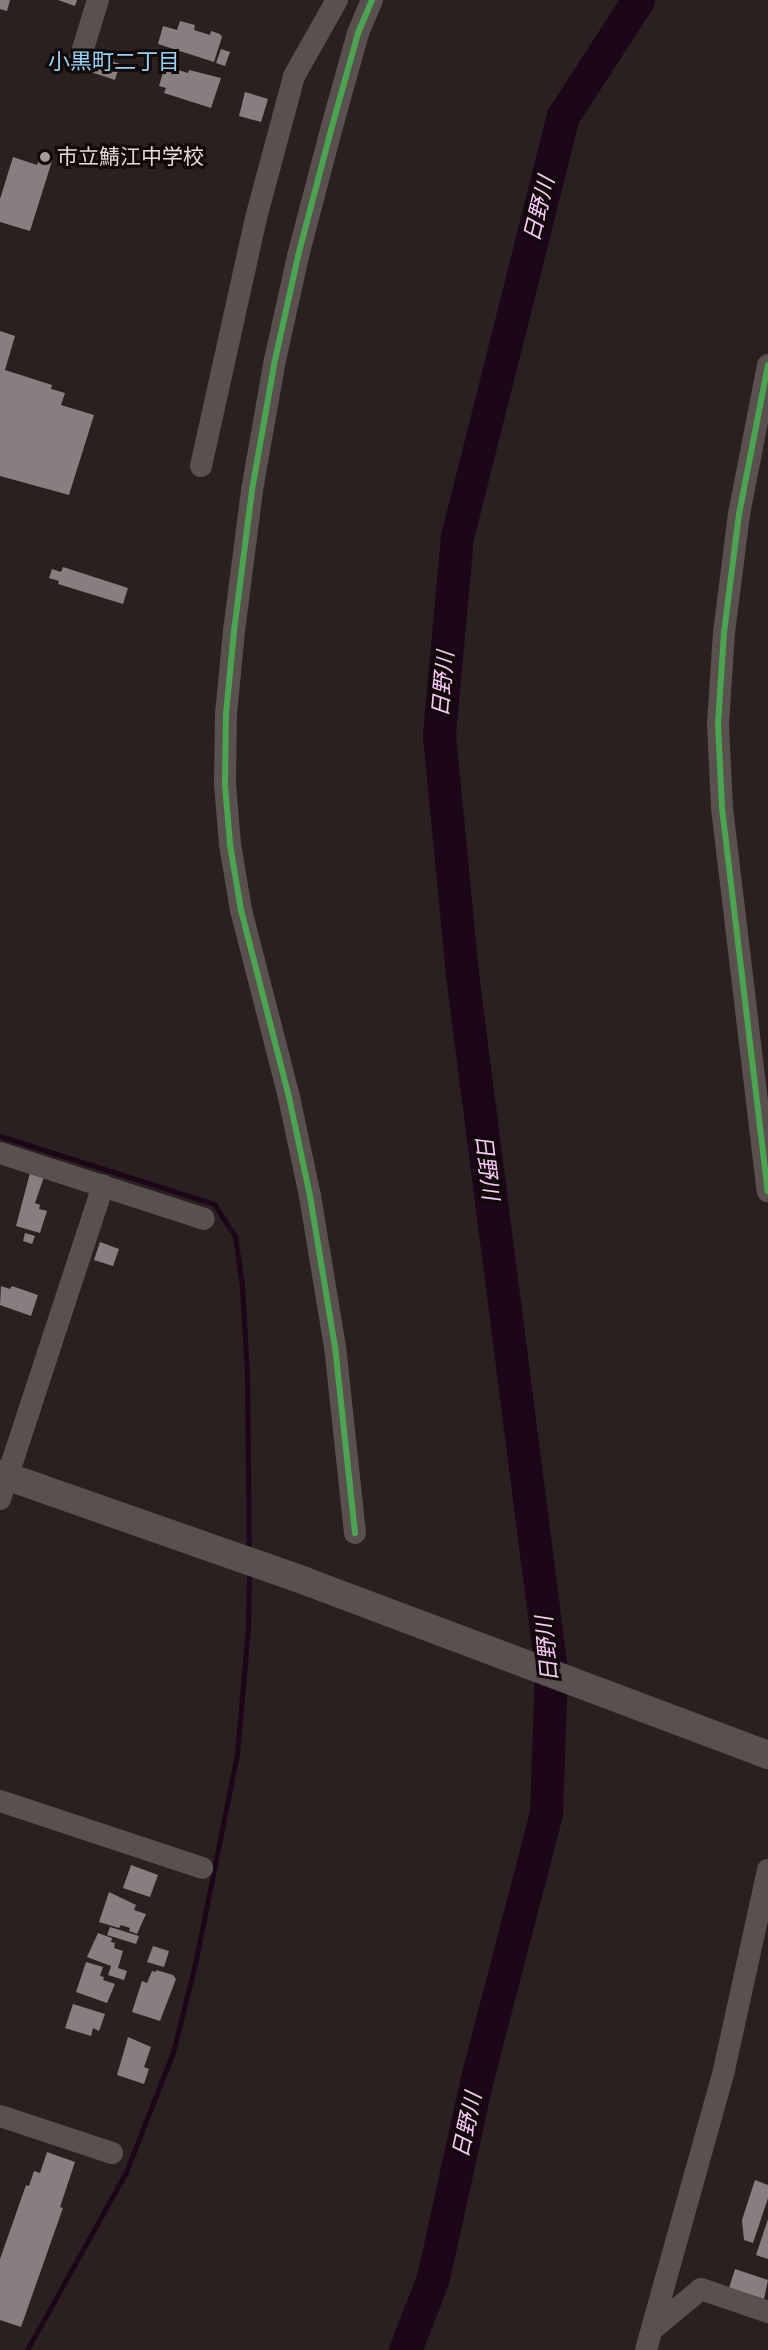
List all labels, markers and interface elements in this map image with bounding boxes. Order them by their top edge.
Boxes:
district label: 小黒町二丁目 [48,49,180,75]
place label: 市立鯖江中学校 [57,144,204,170]
marker: 市立鯖江中学校 [38,150,52,164]
water label: 日野川 [518,174,560,244]
water label: 日野川 [427,650,459,718]
water label: 日野川 [470,1133,504,1201]
water label: 日野川 [531,1615,563,1683]
water label: 日野川 [447,2090,487,2160]

